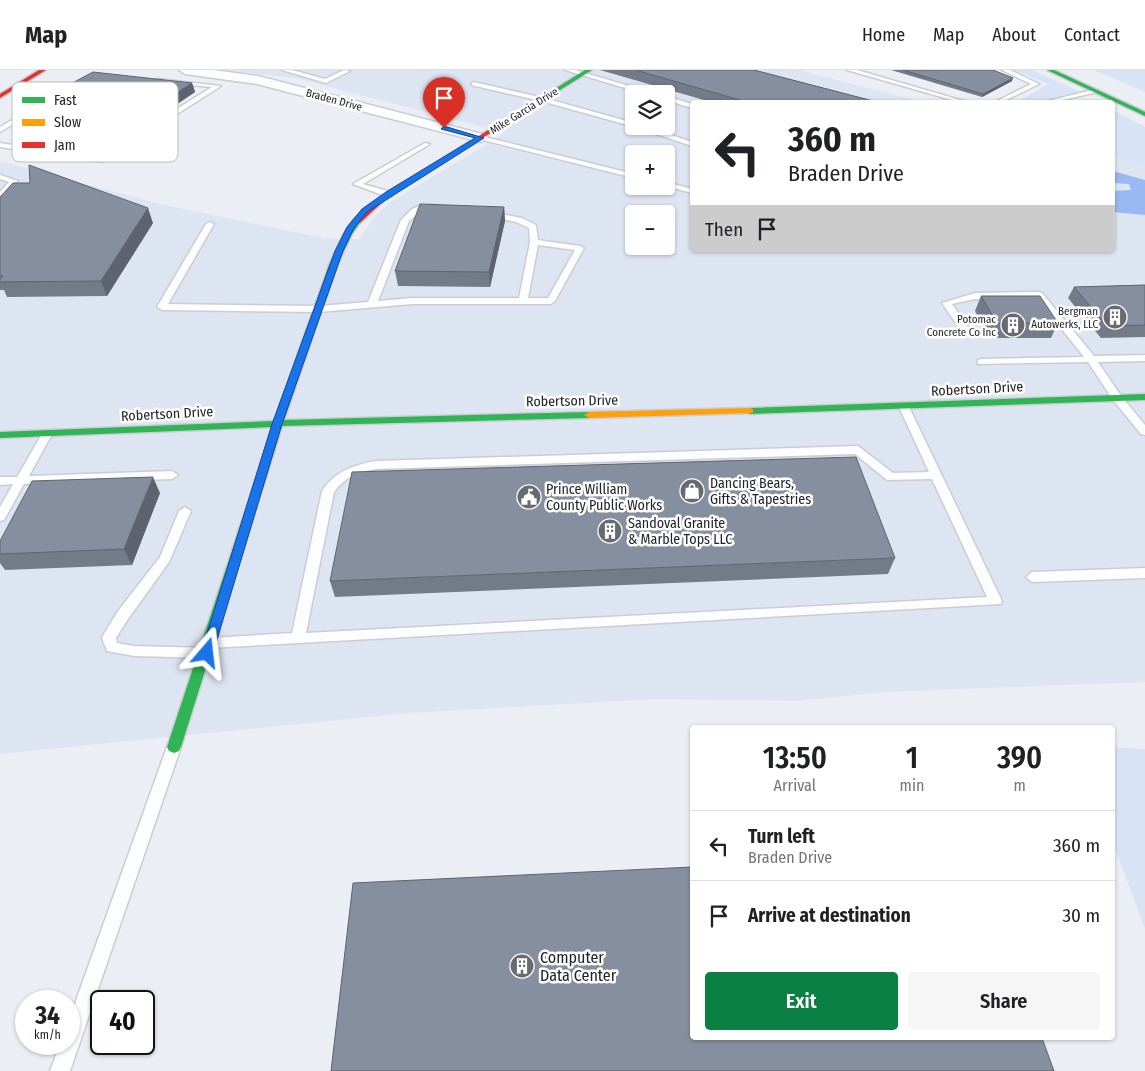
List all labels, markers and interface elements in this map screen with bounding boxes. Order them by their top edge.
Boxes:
text: Map [25,21,67,49]
text: Home [862,24,905,46]
text: Map [933,24,964,46]
text: About [992,24,1036,46]
text: Contact [1064,24,1120,46]
pin [423,77,465,128]
legend [12,82,178,162]
icon: arrive [430,84,458,112]
street label: Mike Garcia Drive [488,85,560,137]
map controls [625,85,675,255]
button: layers [625,85,675,135]
street label: Braden Drive [304,86,364,114]
text: Fast [54,92,77,109]
text: Slow [54,114,81,131]
text: 360 m [788,118,876,160]
icon: left [705,120,770,185]
text: Jam [54,137,75,154]
button: + [625,145,675,195]
text: Braden Drive [788,160,904,187]
button: − [625,205,675,255]
icon: arrive [753,215,781,243]
text: Then [705,218,743,241]
building icon: Bergman Autowerks, LLC [1102,304,1128,330]
place label: Bergman Autowerks, LLC [1031,305,1098,331]
building icon: Potomac Concrete Co Inc [1000,312,1026,338]
place label: Potomac Concrete Co Inc [927,313,996,339]
street label: Robertson Drive [930,378,1024,400]
street label: Robertson Drive [526,392,618,410]
street label: Robertson Drive [120,403,214,425]
place label: Dancing Bears, Gifts & Tapestries [710,475,811,508]
shop icon: Dancing Bears, Gifts & Tapestries [679,478,705,504]
place label: Prince William County Public Works [546,481,662,514]
public building icon: Prince William County Public Works [516,484,542,510]
place label: Sandoval Granite & Marble Tops LLC [628,515,732,548]
building icon: Sandoval Granite & Marble Tops LLC [597,518,623,544]
position arrow [180,626,232,678]
text: 13:50 [763,740,827,776]
text: 1 [906,740,918,776]
text: 390 [997,740,1042,776]
text: Arrival [774,776,816,795]
text: min [900,776,924,795]
text: m [1014,776,1026,795]
text: Turn left [748,825,815,848]
icon: left [705,832,733,860]
text: 360 m [1053,834,1100,857]
text: Braden Drive [748,848,832,867]
icon: arrive [705,902,733,930]
text: Arrive at destination [748,904,911,927]
text: 30 m [1062,904,1100,927]
place label: Computer Data Center [540,948,617,985]
building icon: Computer Data Center [509,953,535,979]
button: Exit [705,972,898,1030]
button: Share [908,972,1100,1030]
speed limit sign: 40 [90,990,155,1055]
text: 34 [35,1001,60,1031]
text: km/h [34,1028,61,1042]

